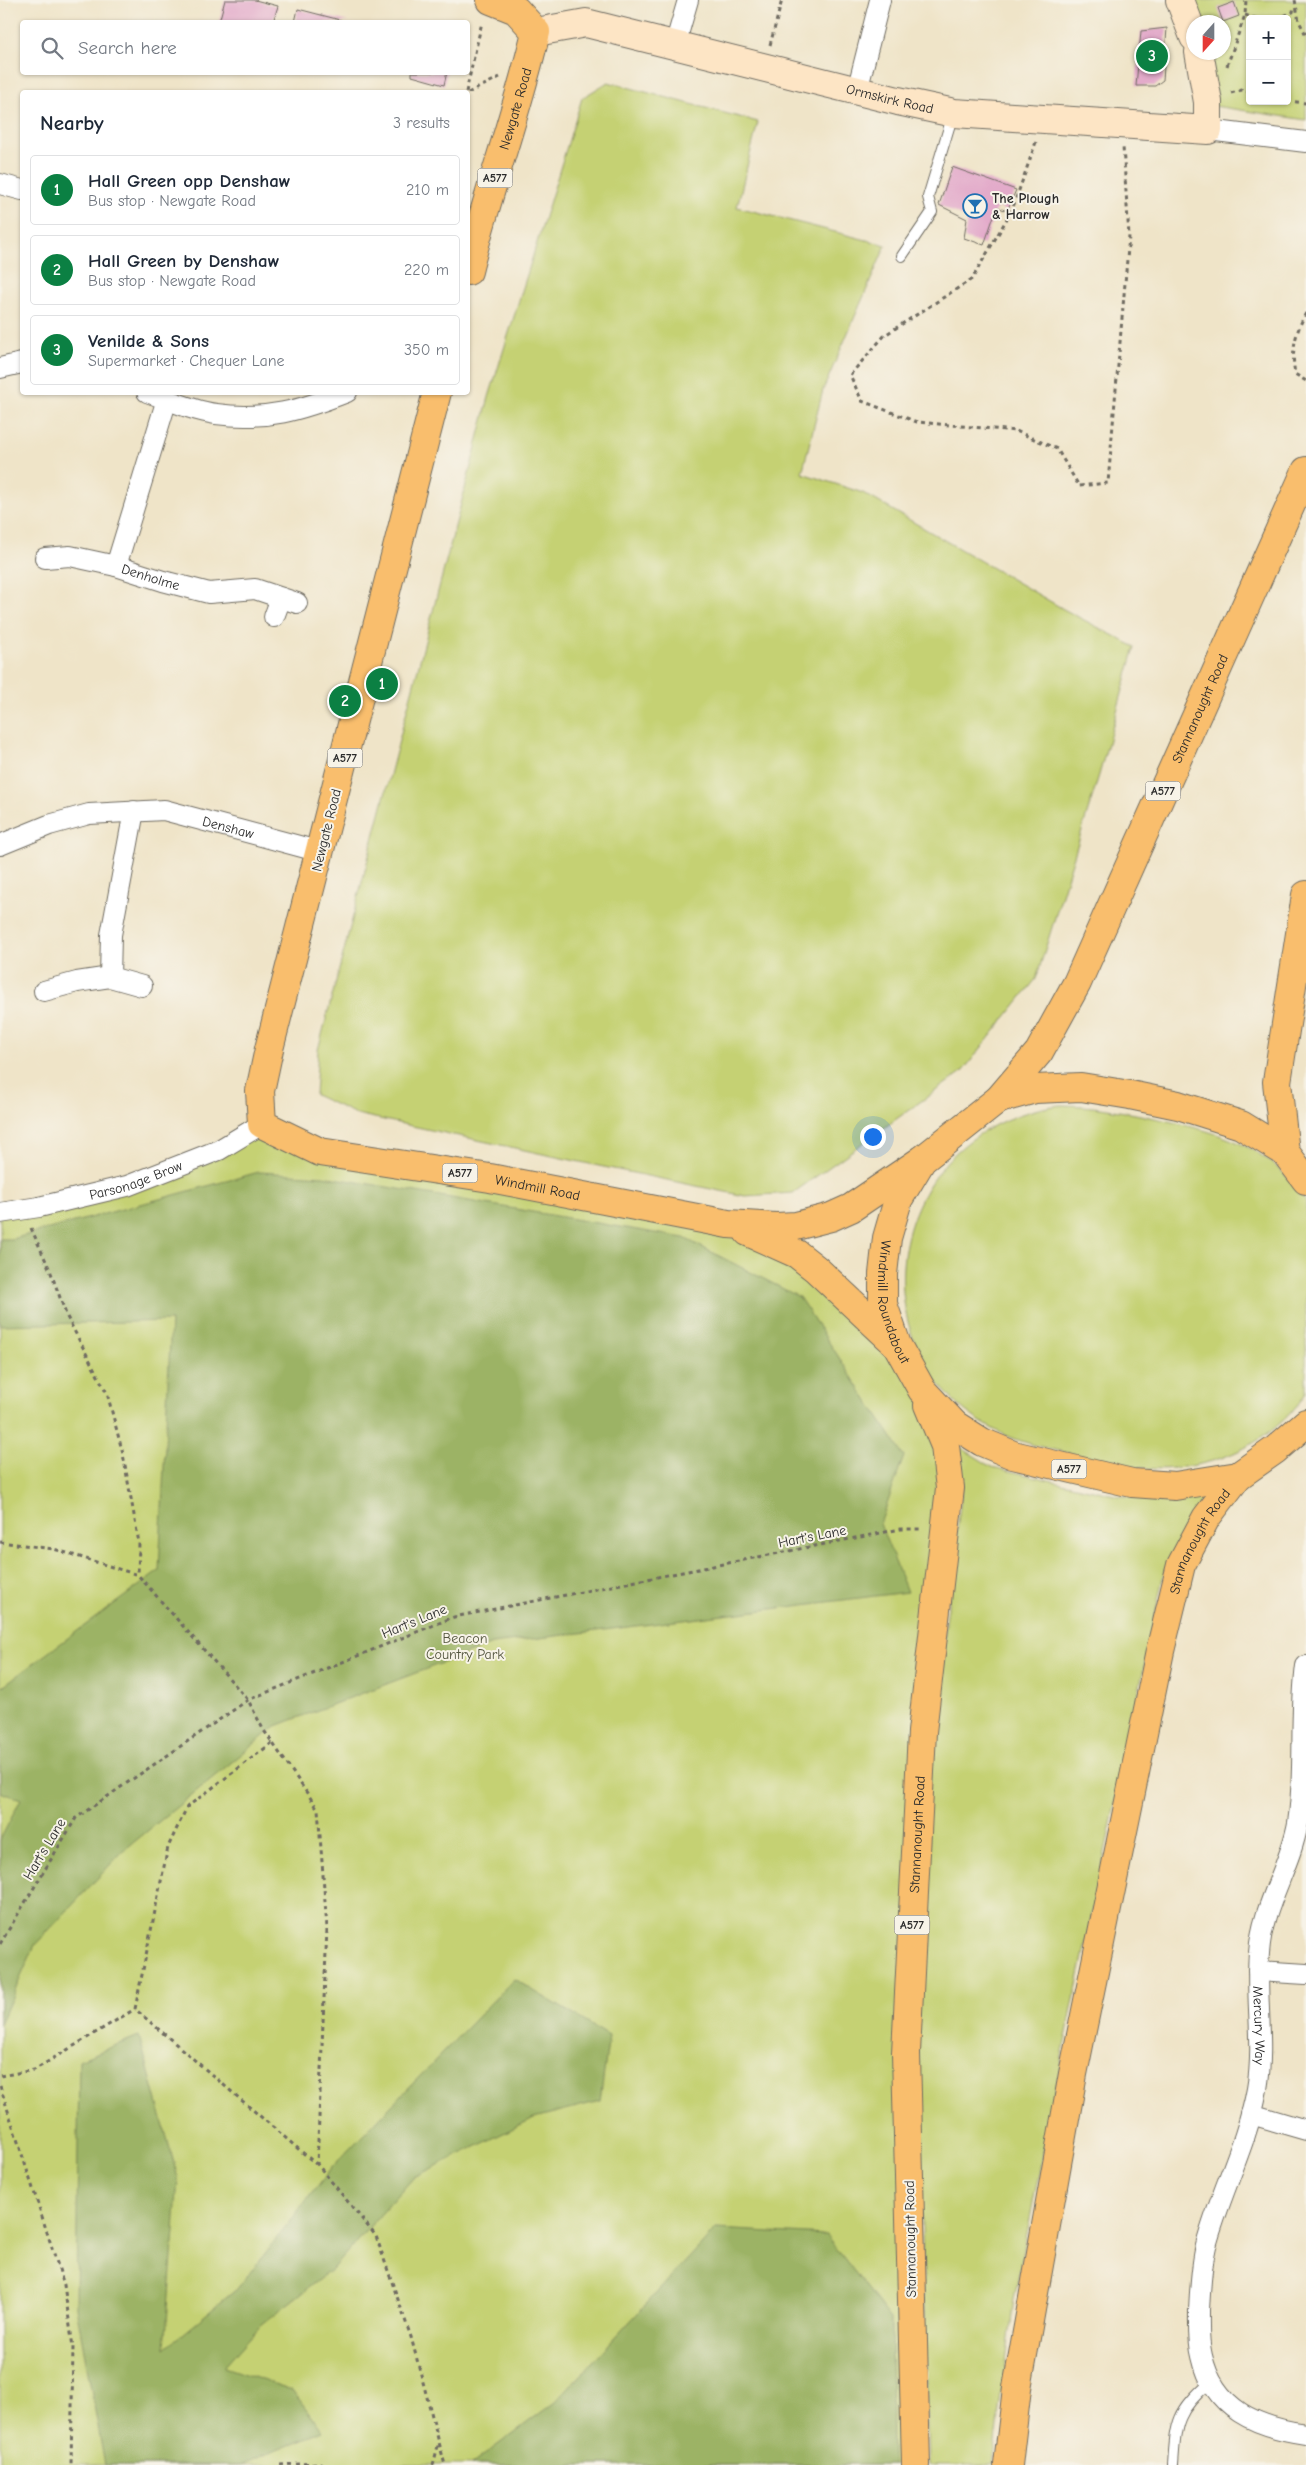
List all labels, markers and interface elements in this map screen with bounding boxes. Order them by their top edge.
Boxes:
north arrow [1186,15,1231,60]
map controls [1246,15,1291,105]
button: + [1246,15,1291,60]
search box [20,20,470,75]
icon: search [38,34,66,62]
text: Search here [78,37,177,59]
pin: 3 [1136,37,1168,75]
button: − [1246,60,1291,105]
street label: Newgate Road [496,66,536,152]
street label: Ormskirk Road [844,80,935,117]
text: Nearby [40,111,104,135]
text: 3 results [393,114,450,132]
road number: A577 [478,168,512,188]
text: Hall Green opp Denshaw [88,170,291,192]
text: 1 [54,181,60,199]
text: 210 m [406,181,449,199]
place label: The Plough & Harrow [992,190,1059,223]
text: Bus stop · Newgate Road [88,192,256,210]
bar icon: The Plough & Harrow [962,193,988,219]
text: Hall Green by Denshaw [88,250,279,272]
text: 2 [53,261,61,279]
text: 220 m [404,261,449,279]
text: Bus stop · Newgate Road [88,272,256,290]
text: Venilde & Sons [88,330,209,352]
text: 3 [53,341,61,359]
text: 350 m [404,341,449,359]
text: Supermarket · Chequer Lane [88,352,285,370]
street label: Denholme [119,560,182,594]
street label: Stannanought Road [1168,652,1232,766]
pin: 1 [366,665,398,703]
pin: 2 [329,682,361,720]
road number: A577 [328,748,362,768]
road number: A577 [1146,781,1180,800]
street label: Newgate Road [308,787,345,873]
street label: Denshaw [201,813,256,843]
your location [860,1124,886,1150]
street label: Parsonage Brow [88,1157,185,1204]
road number: A577 [442,1164,478,1182]
street label: Windmill Road [493,1171,581,1204]
street label: Windmill Roundabout [874,1239,914,1368]
road number: A577 [1052,1460,1086,1478]
street label: Stannanought Road [1166,1486,1234,1596]
street label: Hart's Lane [777,1522,848,1551]
street label: Hart's Lane [379,1601,449,1642]
park label: Beacon Country Park [426,1630,504,1663]
street label: Stannanought Road [906,1775,929,1894]
street label: Hart's Lane [19,1815,69,1883]
road number: A577 [894,1916,930,1934]
street label: Mercury Way [1249,1986,1268,2066]
street label: Stannanought Road [901,2180,920,2298]

